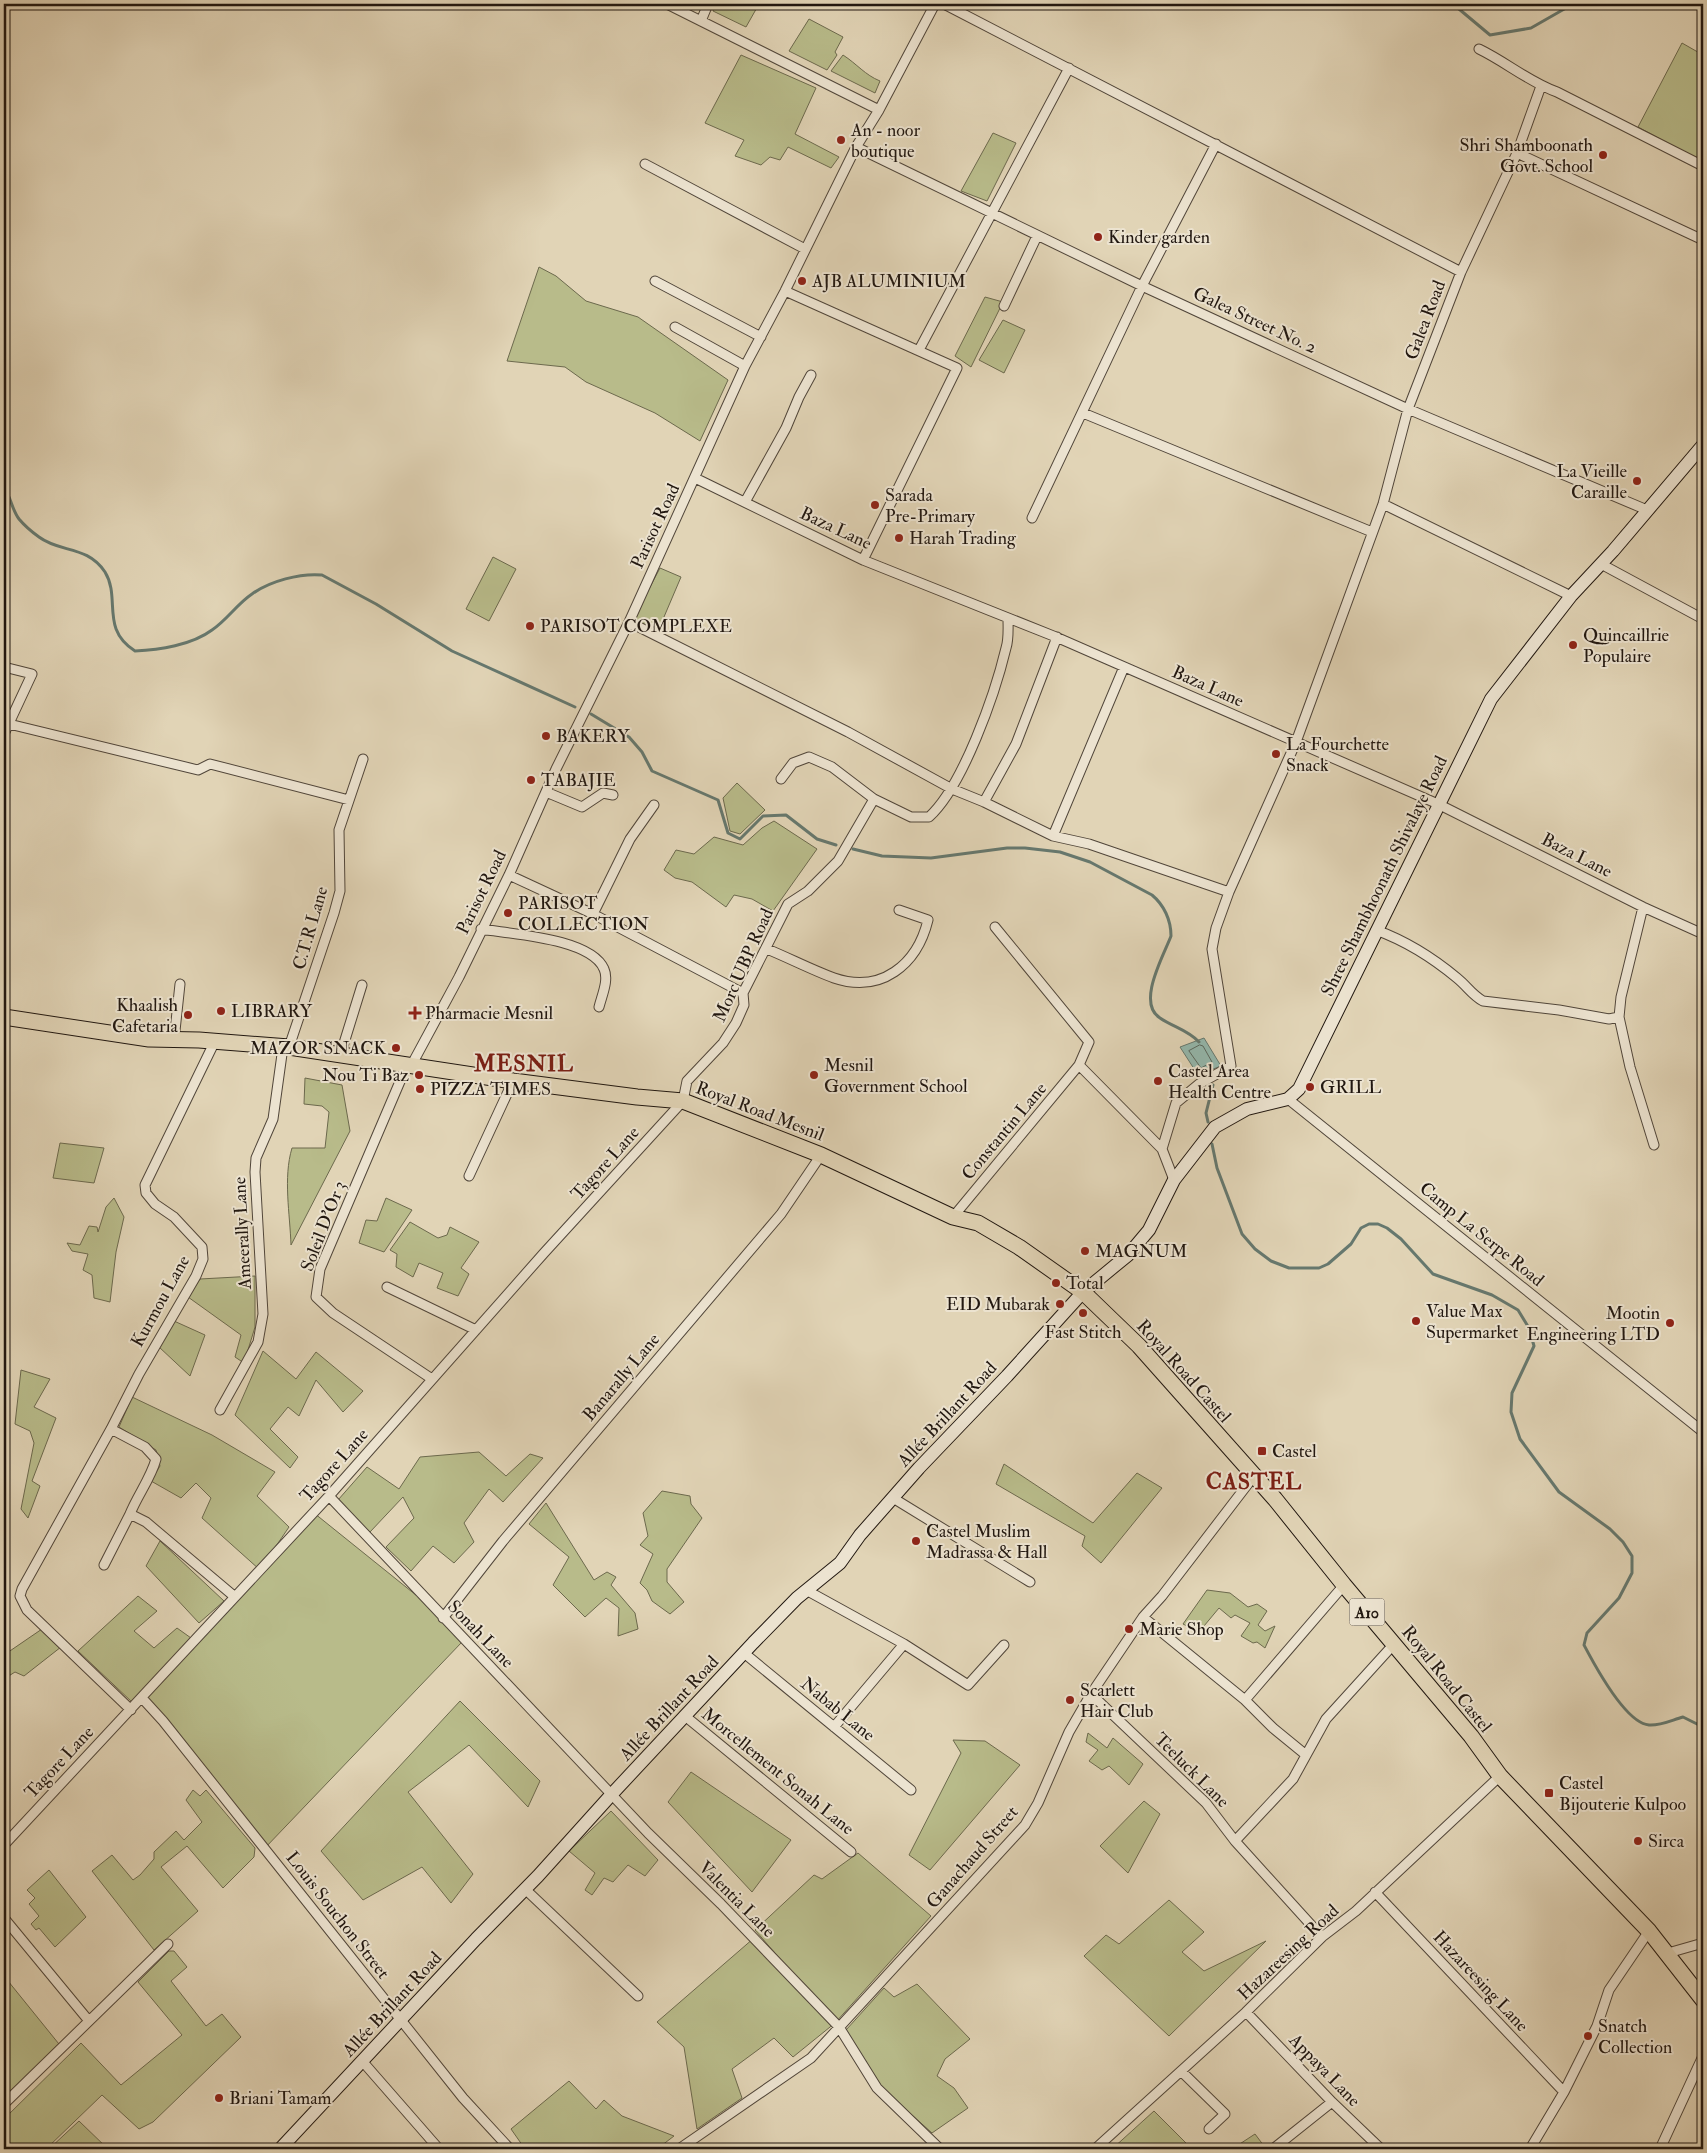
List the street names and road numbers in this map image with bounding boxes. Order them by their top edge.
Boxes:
street label: Galea Road [1400,277,1451,363]
street label: Galea Street No. 2 [1189,282,1320,359]
street label: Parisot Road [626,480,685,572]
street label: Baza Lane [796,502,876,555]
street label: Baza Lane [1168,660,1248,713]
street label: Shree Shambhoonath Shivalaye Road [1316,752,1453,1000]
street label: Baza Lane [1538,828,1616,883]
street label: Parisot Road [451,846,512,938]
street label: C.T.R Lane [288,883,333,972]
street label: Morc UBP Road [708,905,779,1026]
street label: Royal Road Mesnil [692,1076,828,1147]
street label: Constantin Lane [957,1077,1052,1185]
street label: Tagore Lane [566,1121,645,1205]
street label: Ameerally Lane [228,1176,257,1291]
street label: Camp La Serpe Road [1415,1177,1549,1292]
street label: Soleil D'Or 3 [296,1178,351,1275]
street label: Kurmou Lane [126,1251,195,1351]
street label: Royal Road Castel [1131,1315,1236,1428]
street label: Banarally Lane [578,1328,665,1426]
street label: Allée Brillant Road [892,1357,1002,1473]
street label: Tagore Lane [295,1423,374,1507]
street label: Sonah Lane [443,1595,519,1674]
road number: A10 [1350,1598,1384,1625]
street label: Royal Road Castel [1396,1621,1497,1738]
street label: Allée Brillant Road [614,1651,724,1767]
street label: Nabab Lane [796,1672,880,1747]
street label: Morcellement Sonah Lane [697,1703,859,1840]
street label: Tagore Lane [20,1721,99,1804]
street label: Teeluck Lane [1149,1728,1234,1813]
street label: Ganachaud Street [921,1801,1023,1913]
street label: Louis Souchon Street [281,1847,395,1984]
street label: Valentia Lane [694,1856,780,1943]
street label: Hazareesing Road [1233,1899,1344,2005]
street label: Hazareesing Lane [1428,1926,1534,2037]
street label: Allée Brillant Road [337,1947,447,2063]
street label: Appaya Lane [1283,2028,1366,2112]

